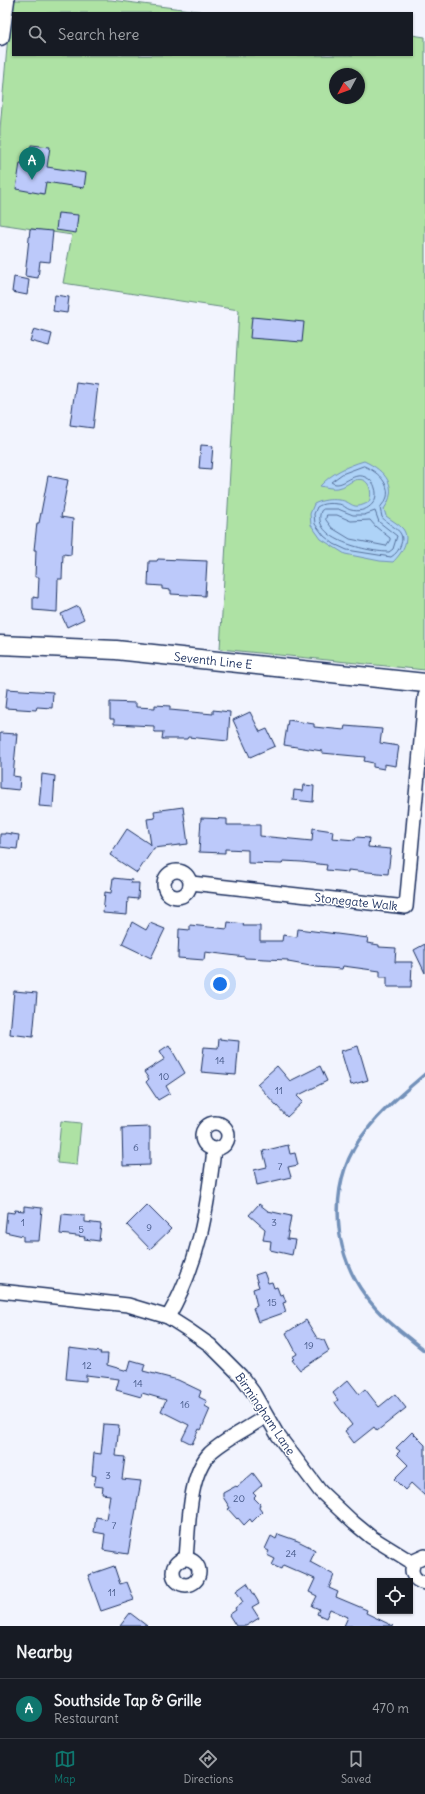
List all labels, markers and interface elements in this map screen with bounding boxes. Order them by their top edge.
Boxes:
search box [12,12,413,56]
icon: search [26,23,48,45]
text: Search here [58,25,139,44]
north arrow [329,68,365,104]
pin: A [19,147,45,180]
street label: Seventh Line E [173,649,253,672]
street label: Stonegate Walk [314,890,398,913]
your location [210,974,230,994]
house number: 14 [215,1054,225,1067]
house number: 10 [159,1070,169,1083]
house number: 11 [275,1084,283,1097]
house number: 6 [133,1141,139,1154]
house number: 7 [278,1160,283,1173]
house number: 1 [21,1216,25,1229]
house number: 3 [271,1216,277,1229]
house number: 9 [146,1221,152,1234]
house number: 5 [78,1223,84,1236]
house number: 15 [267,1296,277,1309]
house number: 19 [304,1339,314,1352]
house number: 12 [82,1359,92,1372]
street label: Birmingham Lane [232,1370,299,1458]
house number: 14 [133,1377,143,1390]
house number: 16 [180,1398,190,1411]
house number: 3 [105,1469,111,1482]
house number: 20 [233,1492,245,1505]
house number: 7 [112,1519,117,1532]
house number: 24 [285,1547,297,1560]
map controls [377,1578,413,1614]
button: locate [377,1578,413,1614]
house number: 11 [108,1586,116,1599]
text: Nearby [16,1641,72,1663]
text: Southside Tap & Grille [54,1691,202,1710]
text: A [25,1700,33,1717]
text: 470 m [372,1700,409,1717]
text: Restaurant [54,1710,119,1727]
tab: Map [54,1748,76,1786]
tab: Directions [184,1748,233,1786]
tab: Saved [341,1748,371,1786]

